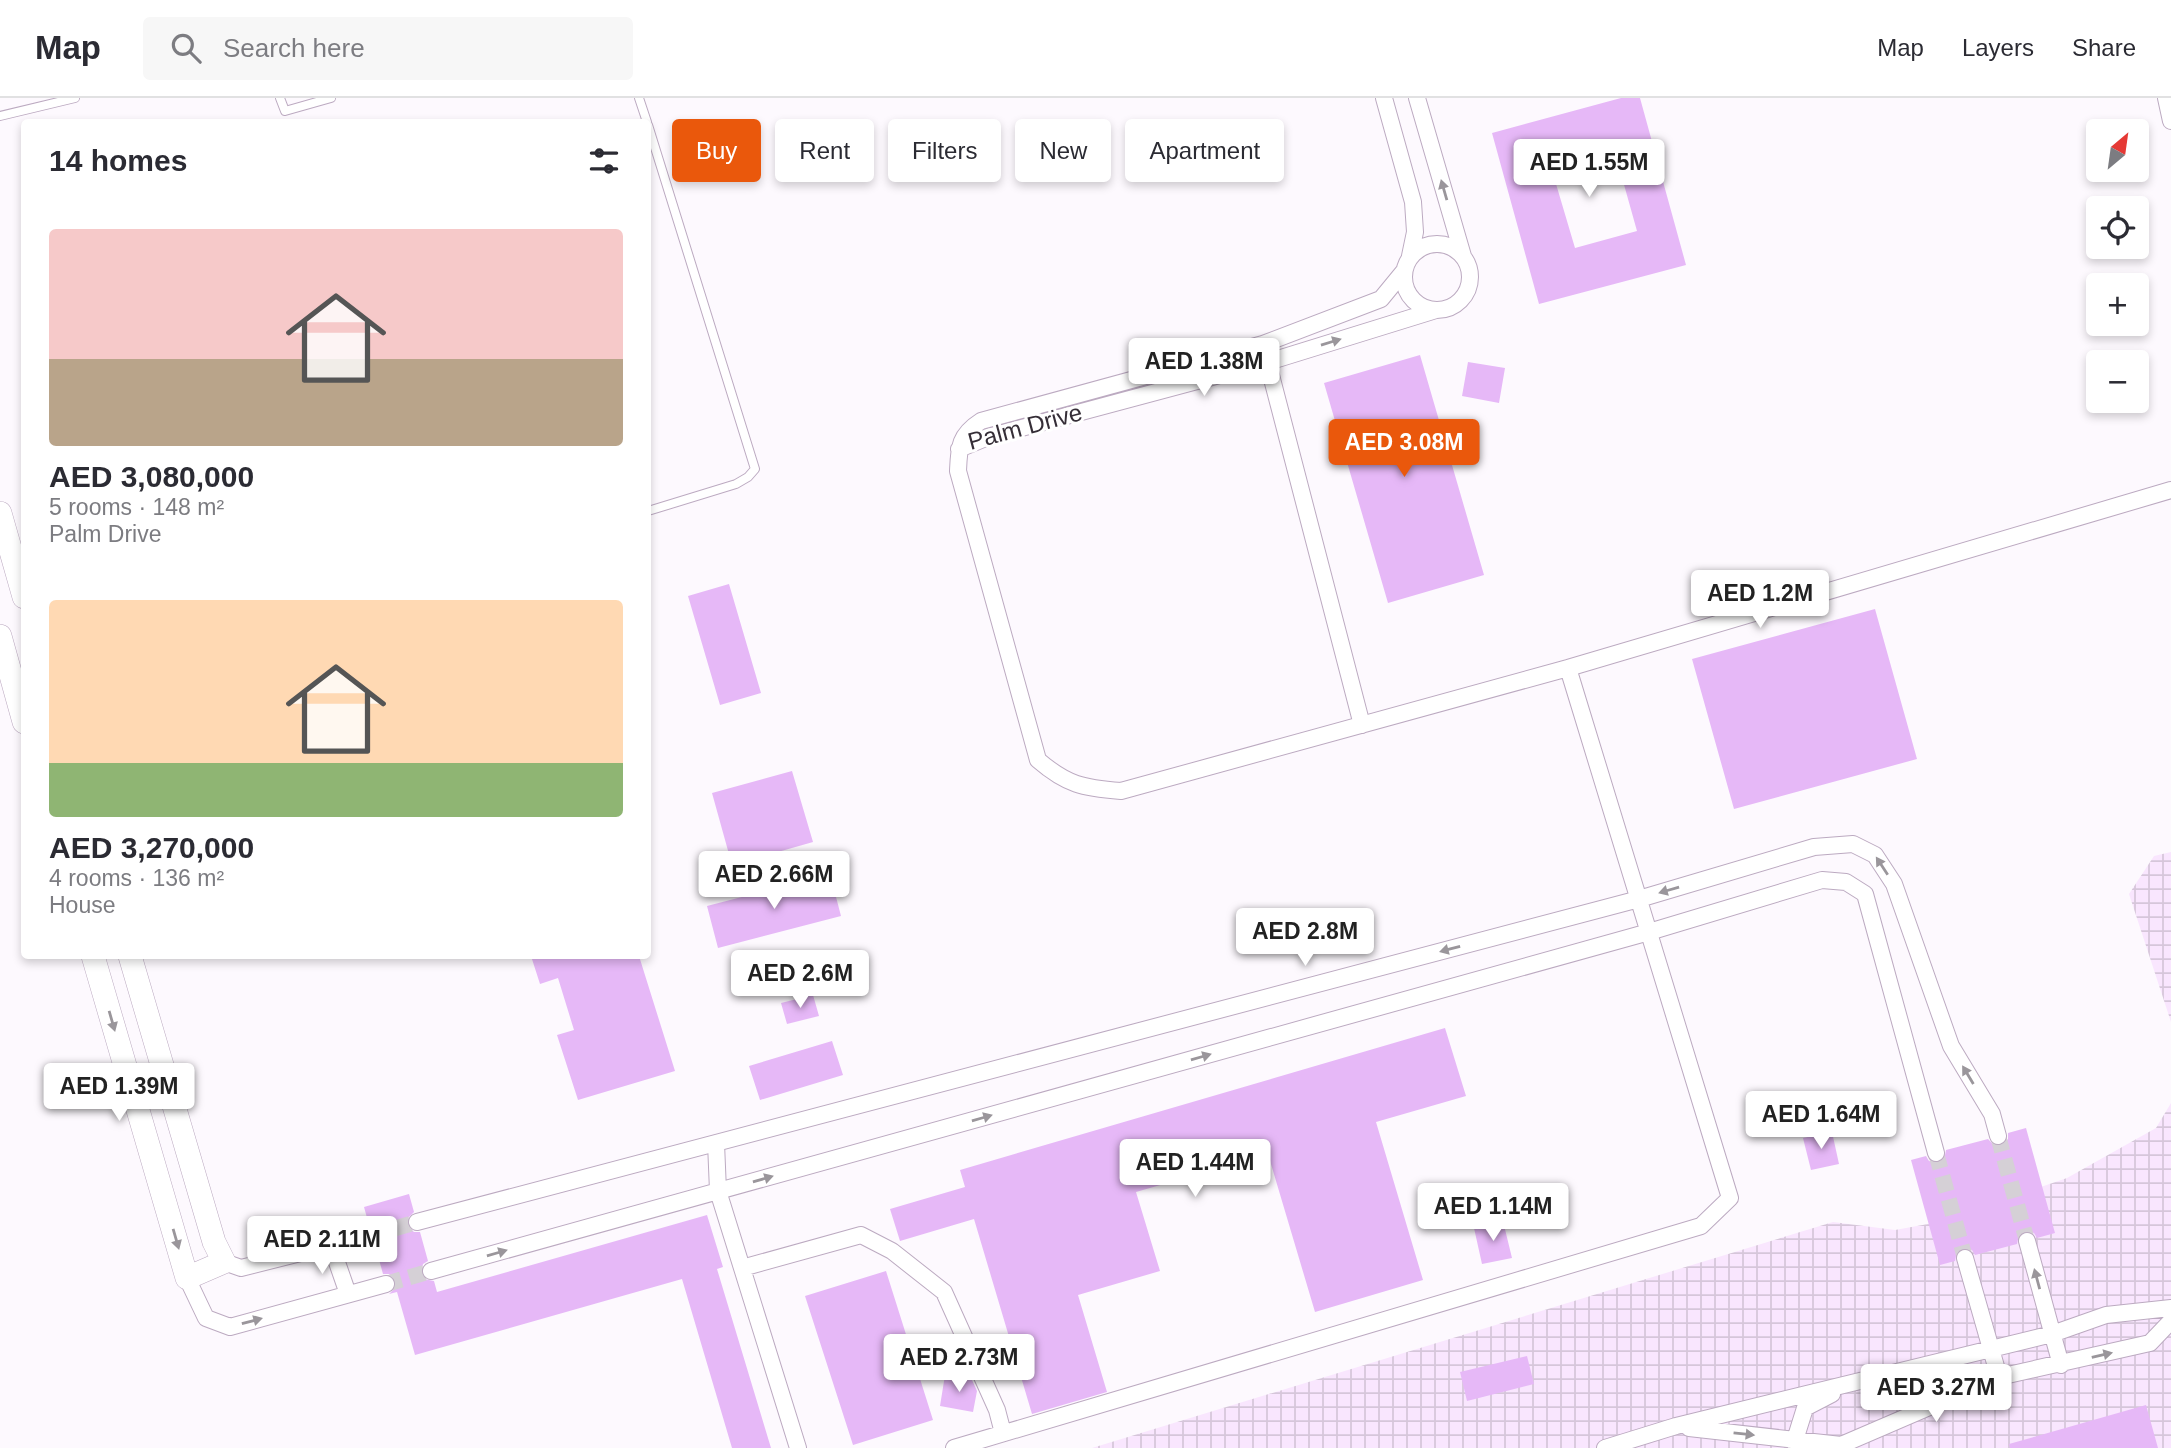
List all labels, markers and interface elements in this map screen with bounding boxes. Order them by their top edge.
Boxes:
search box [143,17,633,80]
text: Map [35,29,101,66]
icon: search [167,29,205,67]
text: Search here [223,33,365,63]
text: Map [1877,34,1924,61]
text: Layers [1962,34,2034,61]
text: Share [2072,34,2136,61]
chip: Buy [672,119,761,182]
chip: Rent [775,119,874,182]
chip: Filters [888,119,1001,182]
chip: New [1015,119,1111,182]
chip: Apartment [1125,119,1284,182]
north arrow [2086,119,2149,182]
map controls [2086,119,2149,413]
pin: AED 1.55M [1509,140,1669,199]
icon: filters [585,142,623,180]
text: 14 homes [49,144,187,177]
text: AED 1.55M [1530,149,1648,175]
one-way arrow [1438,179,1449,201]
button: locate [2086,196,2149,259]
button: + [2086,273,2149,336]
icon: home [273,275,399,401]
one-way arrow [1320,337,1341,347]
pin: AED 1.38M [1124,338,1284,398]
text: AED 1.38M [1145,348,1263,374]
button: − [2086,350,2149,413]
street label: Palm Drive [965,398,1085,455]
pin: AED 3.08M [1324,420,1484,479]
text: AED 3.08M [1345,429,1463,455]
text: AED 3,080,000 [49,460,254,493]
text: 5 rooms · 148 m² [49,494,224,520]
text: Palm Drive [49,521,161,547]
pin: AED 1.2M [1688,570,1832,630]
text: AED 1.2M [1707,580,1813,606]
icon: home [273,646,399,772]
text: AED 3,270,000 [49,831,254,864]
pin: AED 2.66M [694,852,854,911]
one-way arrow [1875,857,1889,875]
text: AED 2.66M [715,861,833,887]
text: 4 rooms · 136 m² [49,865,224,891]
one-way arrow [1658,885,1679,895]
text: House [49,892,115,918]
pin: AED 2.8M [1233,908,1377,968]
text: AED 2.8M [1252,918,1358,944]
one-way arrow [1438,944,1460,955]
pin: AED 2.6M [728,950,872,1010]
text: AED 2.6M [747,960,853,986]
one-way arrow [108,1011,118,1032]
one-way arrow [1191,1051,1212,1061]
pin: AED 1.39M [39,1063,199,1123]
one-way arrow [1962,1066,1975,1085]
text: AED 1.39M [60,1073,178,1099]
pin: AED 1.64M [1741,1091,1901,1151]
text: AED 1.64M [1762,1101,1880,1127]
one-way arrow [972,1112,993,1122]
pin: AED 1.44M [1115,1140,1275,1199]
text: AED 1.44M [1136,1149,1254,1175]
one-way arrow [753,1173,774,1183]
pin: AED 1.14M [1413,1184,1573,1243]
text: AED 1.14M [1434,1193,1552,1219]
pin: AED 2.11M [242,1216,402,1276]
text: AED 2.11M [263,1226,381,1252]
one-way arrow [172,1229,182,1250]
one-way arrow [486,1247,508,1258]
one-way arrow [2031,1268,2042,1290]
one-way arrow [241,1315,263,1326]
pin: AED 2.73M [879,1334,1039,1394]
text: AED 2.73M [900,1344,1018,1370]
one-way arrow [2091,1349,2113,1360]
pin: AED 3.27M [1856,1364,2016,1424]
text: AED 3.27M [1877,1374,1995,1400]
one-way arrow [1733,1429,1755,1440]

